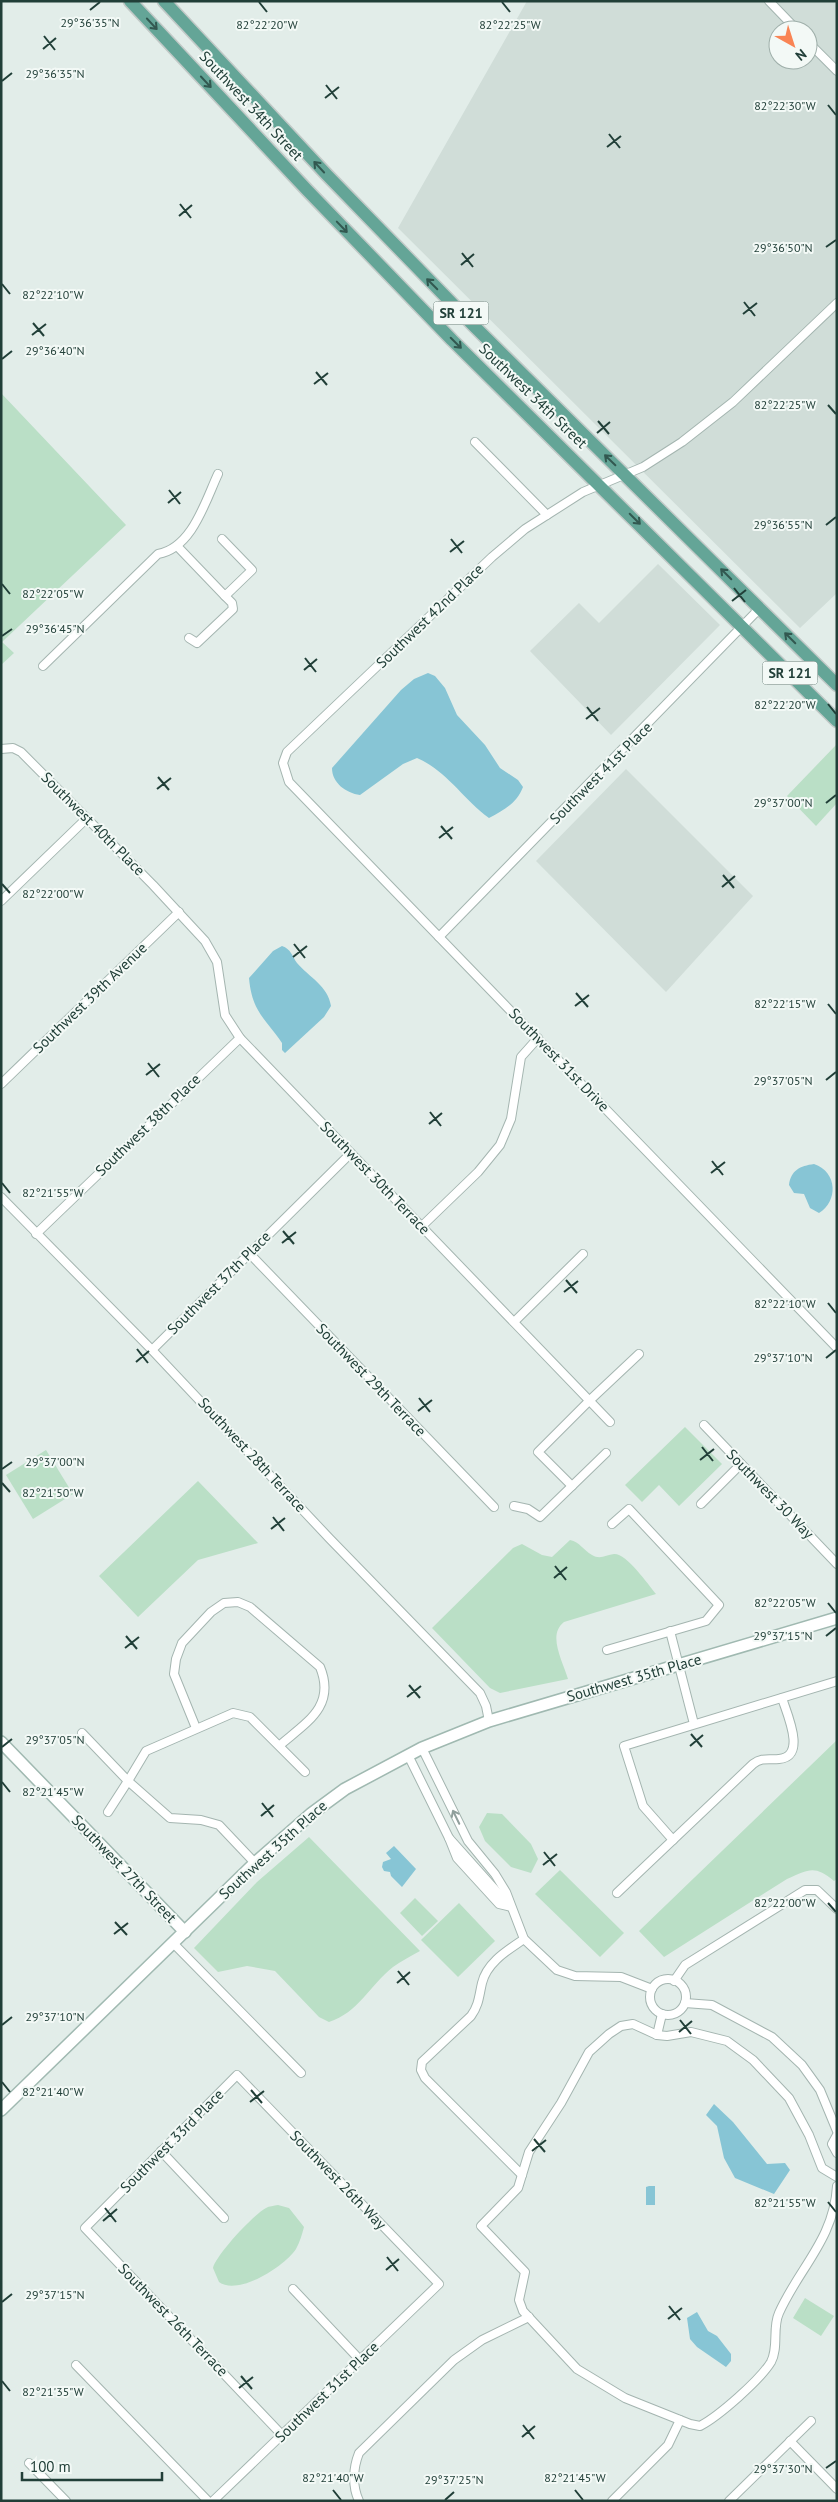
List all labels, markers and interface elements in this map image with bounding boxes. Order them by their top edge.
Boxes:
text: 29°36'35"N [60,15,120,30]
text: 82°22'20"W [236,17,298,32]
text: 82°22'25"W [479,17,541,32]
one-way arrow [146,18,158,30]
north arrow [768,20,818,70]
text: N [792,45,810,65]
street label: Southwest 34th Street [196,47,307,165]
text: 29°36'35"N [25,66,85,81]
one-way arrow [200,76,212,88]
text: 82°22'30"W [754,98,816,113]
one-way arrow [314,161,325,174]
one-way arrow [336,220,348,233]
text: 29°36'50"N [753,240,813,255]
one-way arrow [426,278,439,290]
text: 82°22'10"W [22,287,84,302]
road number: SR 121 [434,302,488,324]
one-way arrow [449,337,462,349]
street label: Southwest 34th Street [475,339,591,452]
text: 29°36'40"N [25,343,85,358]
text: 82°22'25"W [754,397,816,412]
one-way arrow [604,454,616,466]
one-way arrow [629,513,641,526]
text: 29°36'55"N [753,517,813,532]
street label: Southwest 42nd Place [372,559,487,672]
one-way arrow [720,568,732,580]
text: 82°22'05"W [22,586,84,601]
text: 29°36'45"N [25,621,85,636]
one-way arrow [784,632,796,644]
road number: SR 121 [762,661,818,684]
text: 82°22'20"W [754,697,816,712]
street label: Southwest 41st Place [545,717,656,828]
street label: Southwest 40th Place [37,768,149,880]
text: 29°37'00"N [753,795,813,810]
text: 82°22'00"W [22,886,84,901]
street label: Southwest 39th Avenue [29,938,151,1057]
text: 82°22'15"W [754,996,816,1011]
street label: Southwest 31st Drive [505,1004,614,1115]
street label: Southwest 38th Place [91,1069,204,1180]
text: 29°37'05"N [753,1073,813,1088]
street label: Southwest 30th Terrace [316,1117,434,1238]
text: 82°21'55"W [22,1185,84,1200]
street label: Southwest 37th Place [163,1227,274,1338]
text: 82°22'10"W [754,1296,816,1311]
street label: Southwest 29th Terrace [312,1319,430,1440]
text: 29°37'10"N [753,1350,813,1365]
street label: Southwest 28th Terrace [194,1393,311,1516]
street label: Southwest 30 Way [723,1445,818,1543]
text: 29°37'00"N [25,1454,85,1469]
text: 82°21'50"W [22,1485,84,1500]
text: 82°22'05"W [754,1595,816,1610]
text: 29°37'15"N [753,1628,813,1643]
street label: Southwest 35th Place [564,1649,703,1706]
text: 29°37'05"N [25,1732,85,1747]
text: 82°21'45"W [22,1784,84,1799]
street label: Southwest 35th Place [215,1796,331,1903]
one-way arrow [451,1809,461,1824]
street label: Southwest 27th Street [68,1811,181,1927]
text: 82°22'00"W [754,1895,816,1910]
text: 29°37'10"N [25,2009,85,2024]
text: 82°21'40"W [22,2084,84,2099]
street label: Southwest 33rd Place [116,2085,228,2197]
street label: Southwest 26th Way [286,2126,391,2233]
text: 82°21'55"W [754,2195,816,2210]
street label: Southwest 26th Terrace [114,2259,232,2380]
text: 29°37'15"N [25,2287,85,2302]
street label: Southwest 31st Place [271,2337,383,2446]
text: 82°21'35"W [22,2384,84,2399]
scale bar [22,2450,162,2482]
text: 100 m [30,2457,71,2476]
text: 29°37'30"N [753,2461,813,2476]
text: 82°21'40"W [302,2470,364,2485]
text: 82°21'45"W [544,2470,606,2485]
text: 29°37'25"N [424,2472,484,2487]

